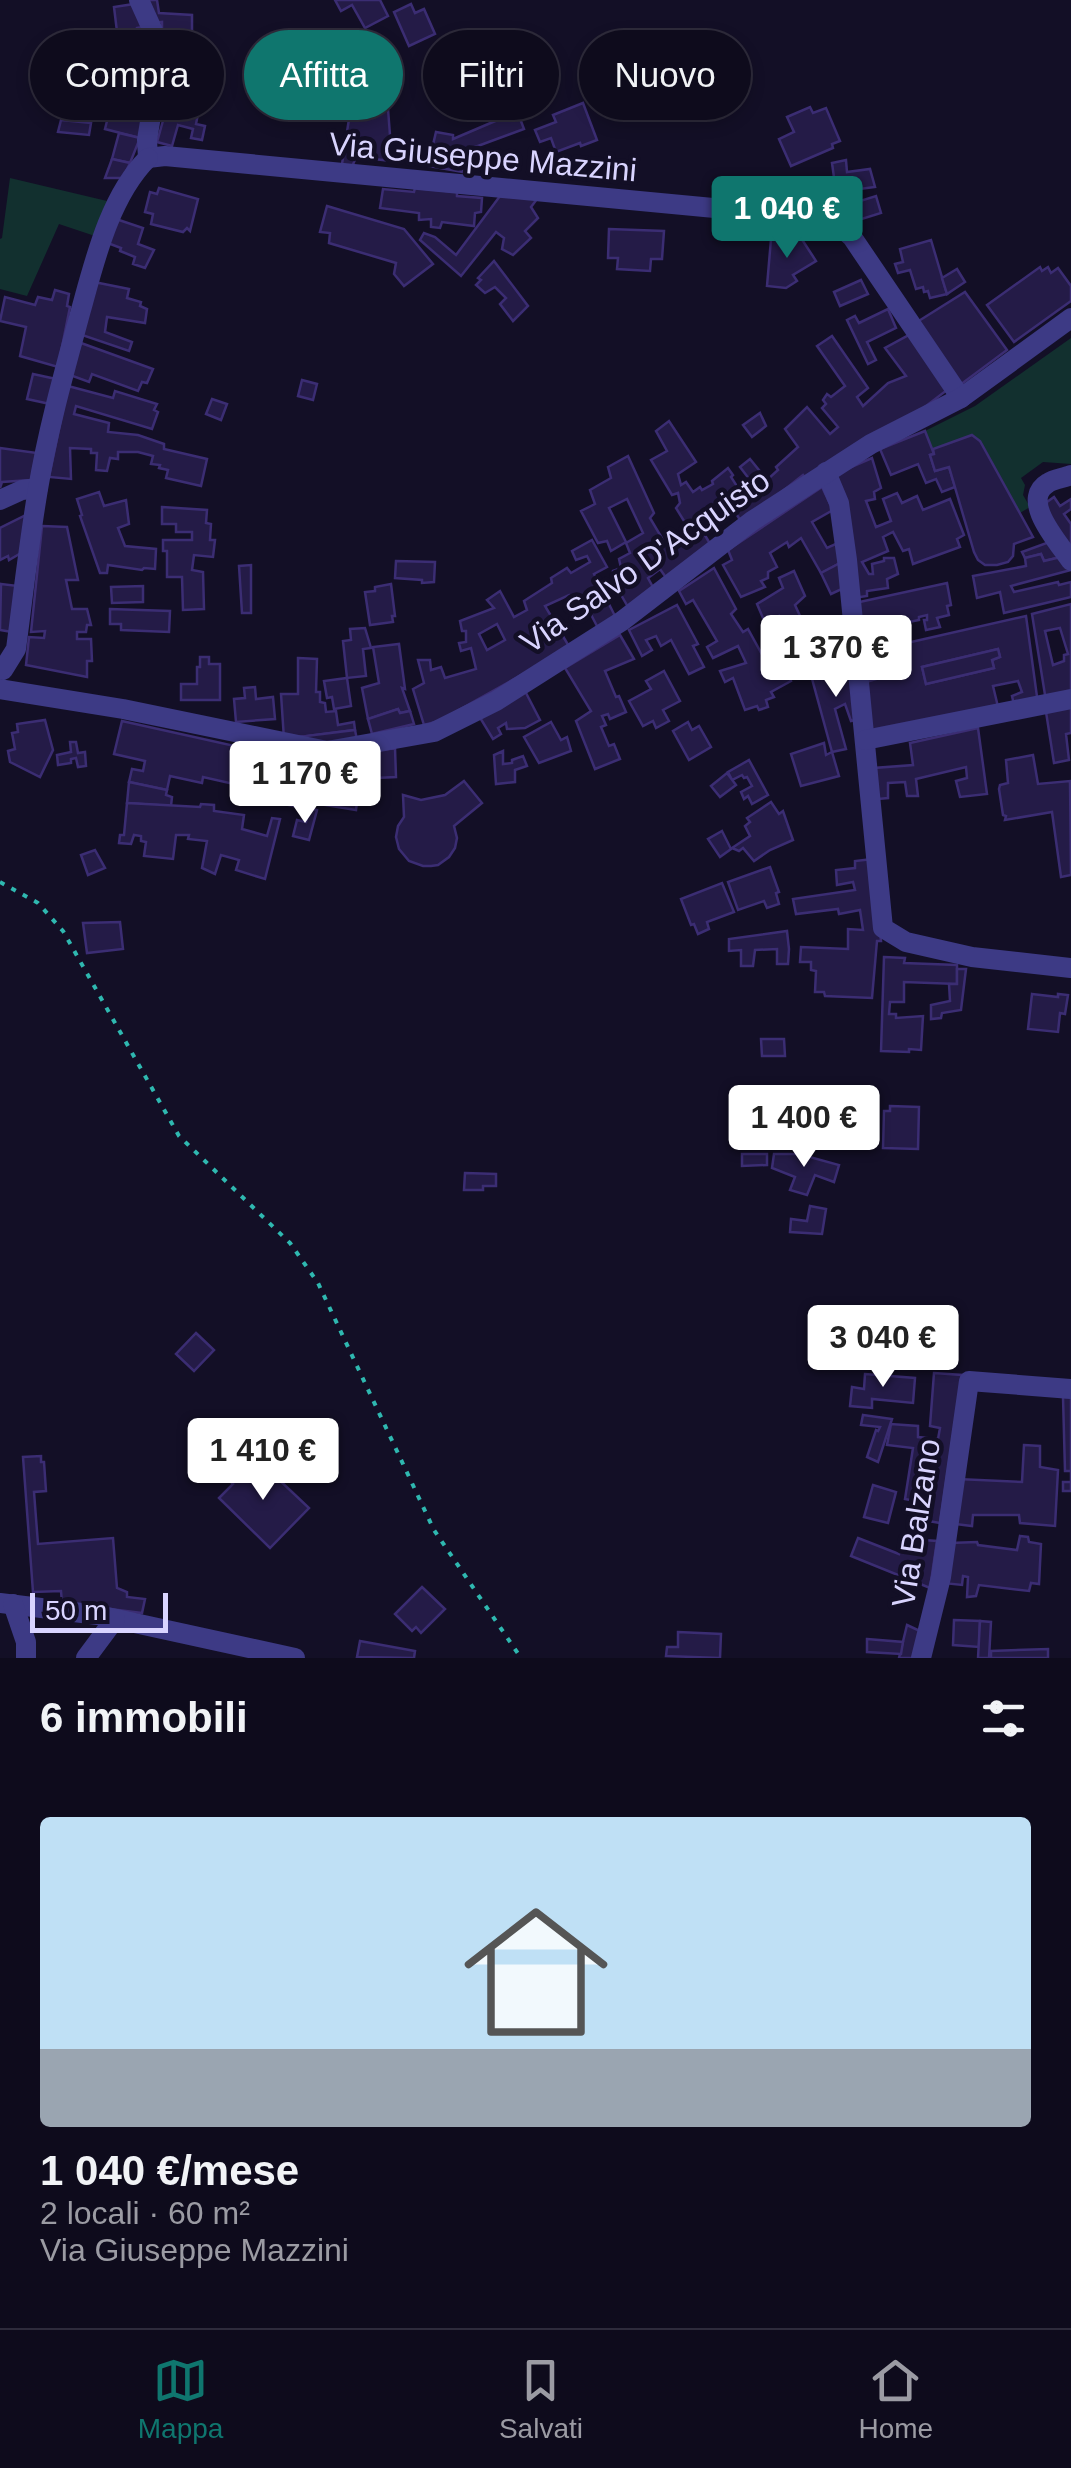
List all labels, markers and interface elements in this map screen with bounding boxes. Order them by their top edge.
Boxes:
chip: Compra [30,30,224,120]
chip: Affitta [244,30,403,120]
chip: Filtri [423,30,559,120]
chip: Nuovo [579,30,751,120]
street label: Via Giuseppe Mazzini [328,126,638,188]
pin: 1 040 € [695,176,879,261]
text: 1 040 € [734,190,840,226]
street label: Via Salvo D'Acquisto [514,462,776,660]
pin: 1 370 € [744,615,928,700]
text: 1 370 € [783,629,889,665]
pin: 1 170 € [213,741,397,826]
text: 1 170 € [252,755,358,791]
pin: 1 400 € [712,1085,896,1170]
text: 1 400 € [751,1099,857,1135]
pin: 3 040 € [791,1305,975,1390]
text: 3 040 € [830,1319,936,1355]
pin: 1 410 € [171,1418,355,1503]
text: 1 410 € [210,1432,316,1468]
street label: Via Balzano [885,1436,947,1610]
scale bar [30,1588,168,1632]
text: 50 m [45,1595,107,1626]
icon: filters [976,1691,1031,1746]
text: 6 immobili [40,1694,248,1741]
icon: home [446,1882,626,2062]
text: 1 040 €/mese [40,2147,299,2194]
text: 2 locali · 60 m² [40,2195,250,2231]
text: Via Giuseppe Mazzini [40,2232,349,2268]
tab: Mappa [138,2353,223,2445]
tab: Salvati [499,2353,583,2445]
tab: Home [859,2353,933,2445]

